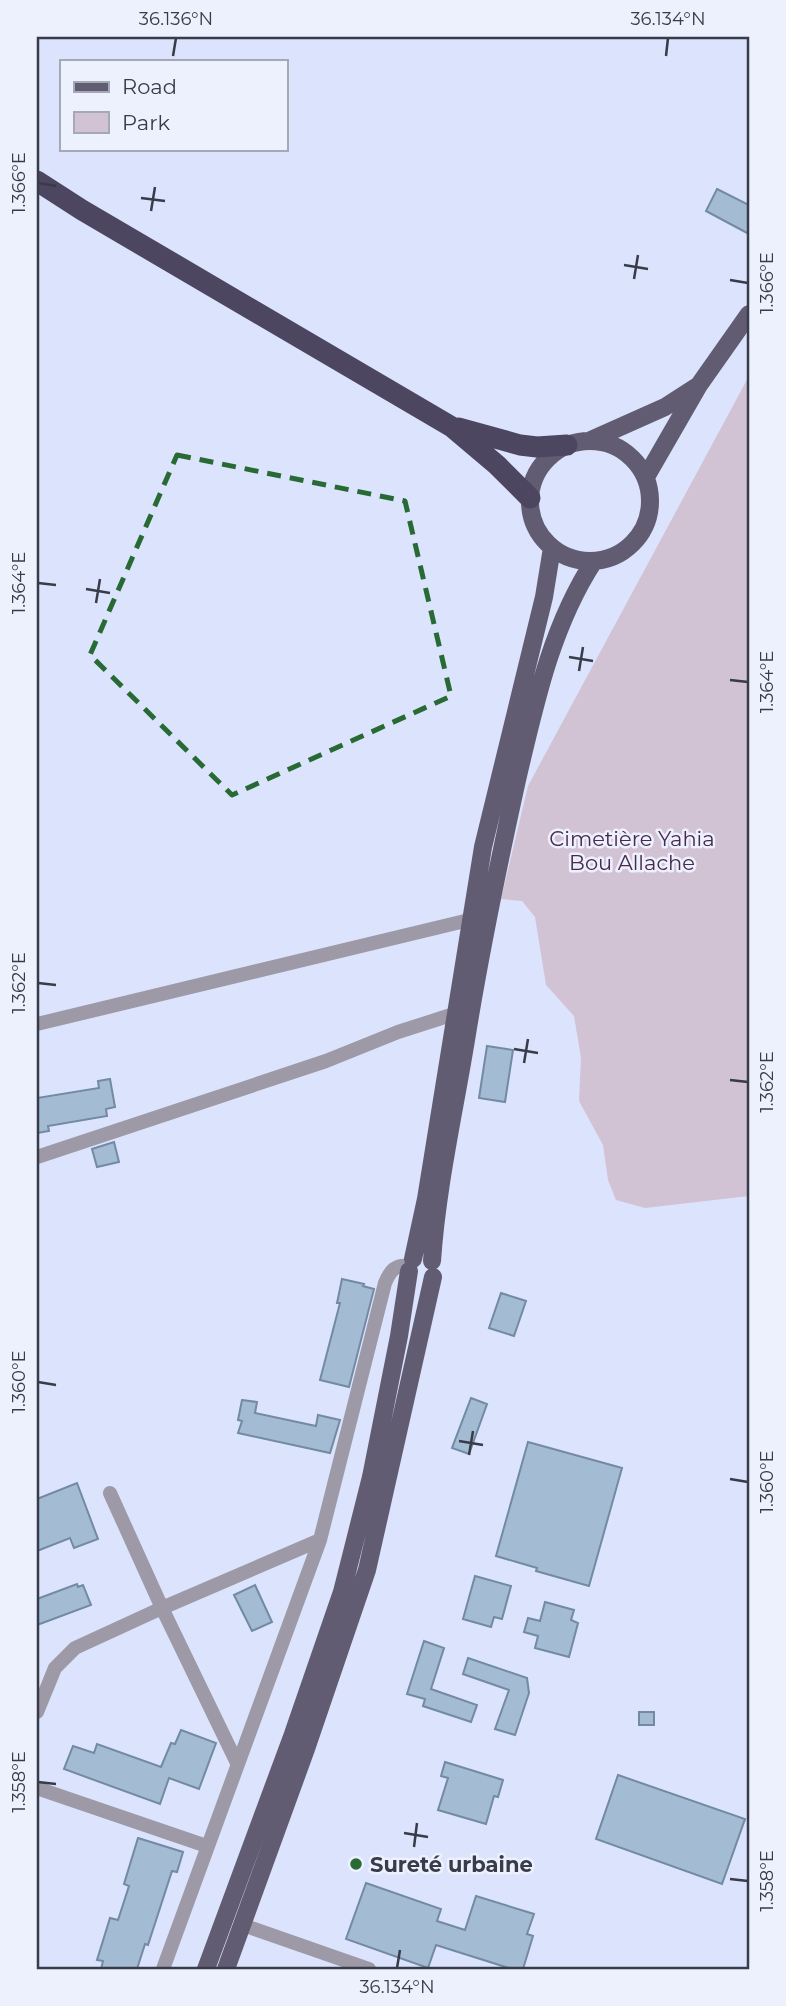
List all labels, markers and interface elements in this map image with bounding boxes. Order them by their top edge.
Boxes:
text: 36.136°N [139,8,213,30]
text: 36.134°N [630,8,706,30]
legend [60,60,287,150]
text: Road [122,74,177,99]
text: Park [122,110,170,135]
text: 1.366°E [8,152,30,214]
text: 1.366°E [756,252,778,314]
text: 1.364°E [8,552,30,614]
text: 1.364°E [756,651,778,713]
park label: Cimetière Yahia Bou Allache [549,826,715,875]
text: 1.362°E [8,952,30,1014]
text: 1.362°E [756,1051,778,1113]
text: 1.360°E [8,1350,30,1414]
text: 1.360°E [756,1450,778,1514]
text: 1.358°E [8,1751,30,1813]
text: 1.358°E [756,1850,778,1912]
place label: Sureté urbaine [370,1852,533,1877]
marker: Sureté urbaine [348,1856,364,1872]
text: 36.134°N [359,1976,435,1998]

